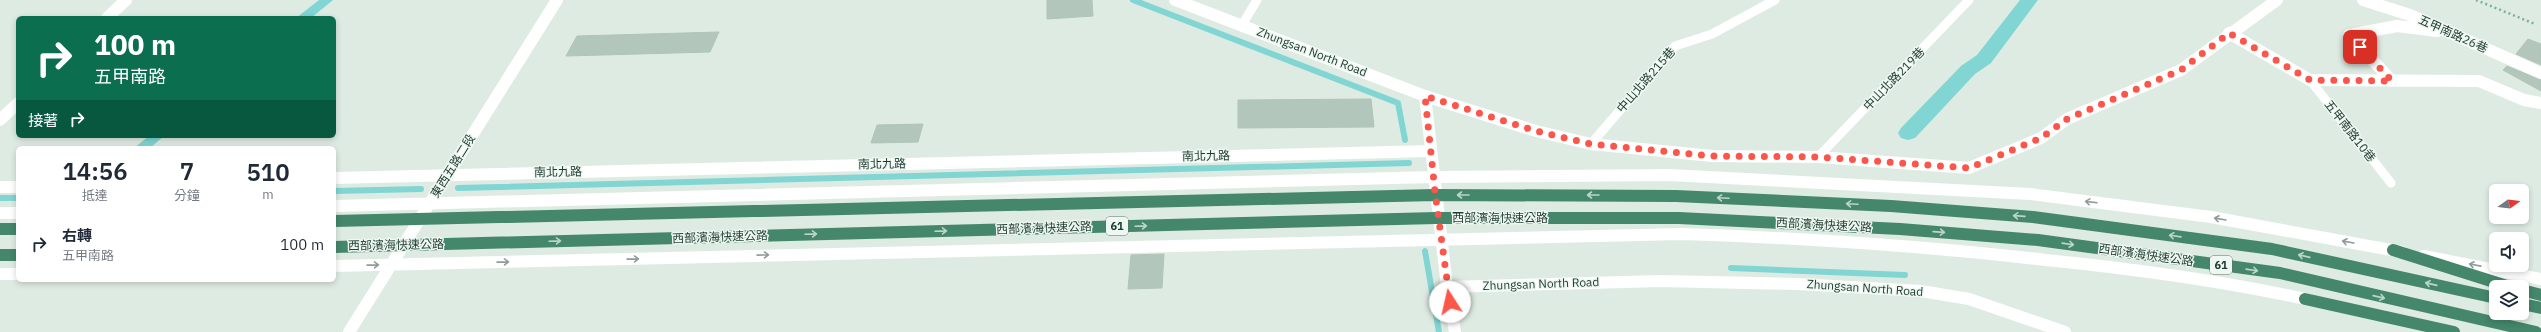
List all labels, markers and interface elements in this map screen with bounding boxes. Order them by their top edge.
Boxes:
street label: 五甲南路26巷 [2416,12,2490,56]
street label: Zhungsan North Road [1255,24,1369,79]
text: 100 m [94,26,176,63]
pin [2343,30,2377,64]
icon: right [28,32,80,84]
icon: arrive [2349,36,2371,58]
street label: 中山北路215巷 [1613,44,1678,115]
street label: 中山北路219巷 [1860,44,1927,113]
text: 五甲南路 [94,65,166,88]
street label: 五甲南路10巷 [2322,97,2379,165]
icon: right [66,108,88,130]
text: 接著 [28,111,58,130]
street label: 東西五路二段 [427,131,478,200]
street label: 南北九路 [1182,148,1230,163]
text: 14:56 [62,155,128,187]
text: 7 [180,155,194,187]
text: 510 [246,156,290,188]
street label: 南北九路 [858,156,906,171]
street label: 南北九路 [534,164,582,179]
north arrow [2489,184,2529,224]
map controls [2489,184,2529,320]
text: m [262,186,274,203]
text: 抵達 [82,187,108,204]
text: 分鐘 [174,187,200,204]
one-way arrow [1457,191,1470,199]
one-way arrow [1587,191,1600,199]
one-way arrow [1717,194,1730,201]
one-way arrow [2085,198,2098,206]
one-way arrow [1846,201,1859,208]
street label: 西部濱海快速公路 [1452,210,1548,225]
one-way arrow [2013,212,2026,220]
street label: 西部濱海快速公路 [1776,214,1872,235]
one-way arrow [2213,215,2226,223]
road number: 61 [1106,217,1128,235]
street label: 西部濱海快速公路 [996,218,1092,237]
one-way arrow [1134,222,1147,229]
text: 右轉 [62,226,92,245]
street label: 西部濱海快速公路 [672,227,768,246]
one-way arrow [934,227,947,235]
one-way arrow [1932,229,1945,236]
one-way arrow [804,231,817,238]
one-way arrow [2169,232,2182,240]
button: sound [2489,232,2529,272]
icon: right [28,233,50,255]
text: 100 m [280,235,324,254]
street label: 西部濱海快速公路 [348,236,444,253]
one-way arrow [548,237,561,245]
one-way arrow [2341,237,2354,245]
one-way arrow [2061,240,2074,248]
street label: 西部濱海快速公路 [2097,240,2195,269]
text: 五甲南路 [62,247,114,264]
one-way arrow [2298,251,2311,259]
one-way arrow [756,252,769,259]
one-way arrow [626,255,639,263]
road number: 61 [2210,256,2232,274]
one-way arrow [496,258,509,266]
one-way arrow [2469,261,2482,269]
one-way arrow [366,262,379,269]
one-way arrow [2245,266,2258,273]
street label: Zhungsan North Road [1482,274,1600,293]
street label: Zhungsan North Road [1806,276,1924,299]
one-way arrow [2424,279,2437,287]
button: layers [2489,280,2529,320]
position arrow [1429,281,1471,323]
one-way arrow [2373,294,2386,301]

